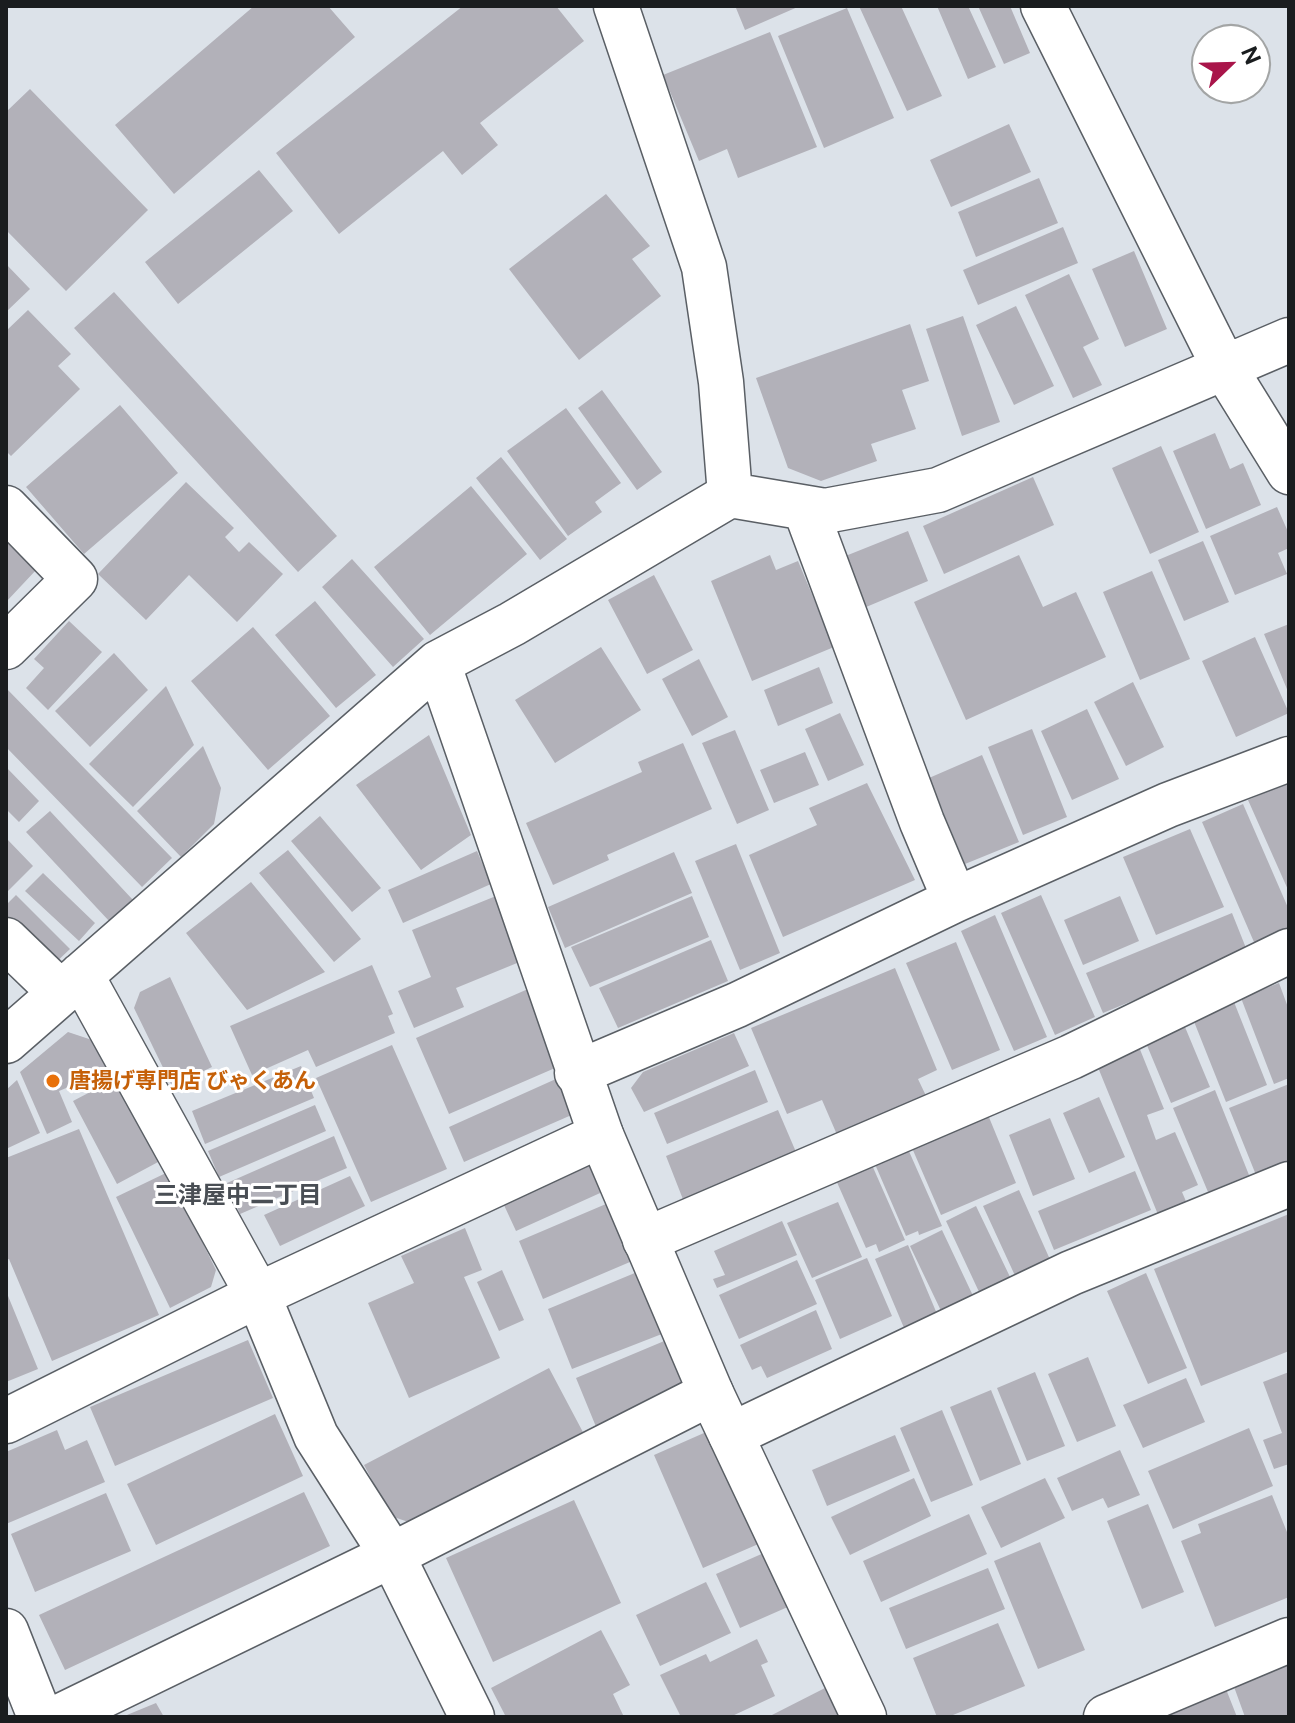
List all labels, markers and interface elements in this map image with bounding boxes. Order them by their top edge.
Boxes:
north arrow [1191,24,1271,104]
text: N [1236,42,1267,68]
place label: 唐揚げ専門店 びゃくあん [69,1068,316,1094]
marker: 唐揚げ専門店 びゃくあん [44,1072,62,1090]
district label: 三津屋中二丁目 [154,1182,322,1210]

